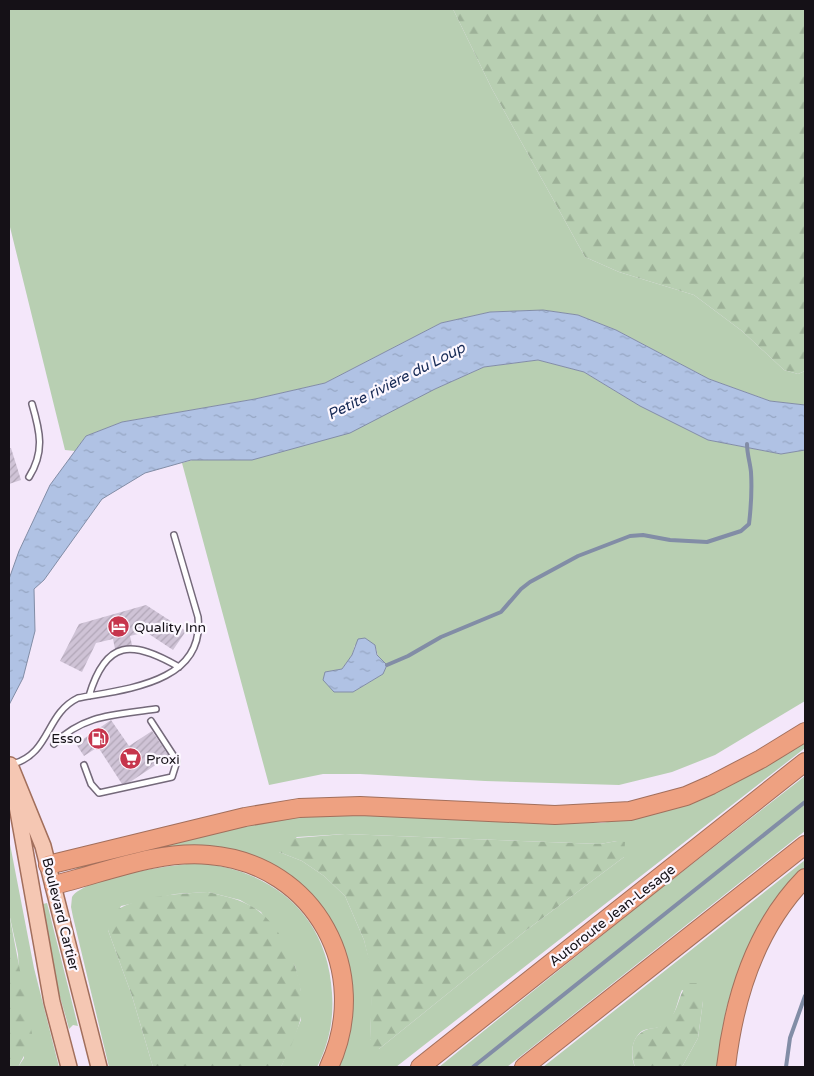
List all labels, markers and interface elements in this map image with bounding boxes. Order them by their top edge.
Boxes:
water label: Petite rivière du Loup [324,338,469,424]
hotel icon: Quality Inn [106,615,130,639]
place label: Quality Inn [134,619,206,636]
fuel station icon: Esso [86,726,110,750]
place label: Esso [51,730,82,747]
supermarket icon: Proxi [118,747,142,771]
place label: Proxi [146,751,180,768]
street label: Boulevard Cartier [38,856,83,973]
street label: Autoroute Jean-Lesage [546,861,679,970]

